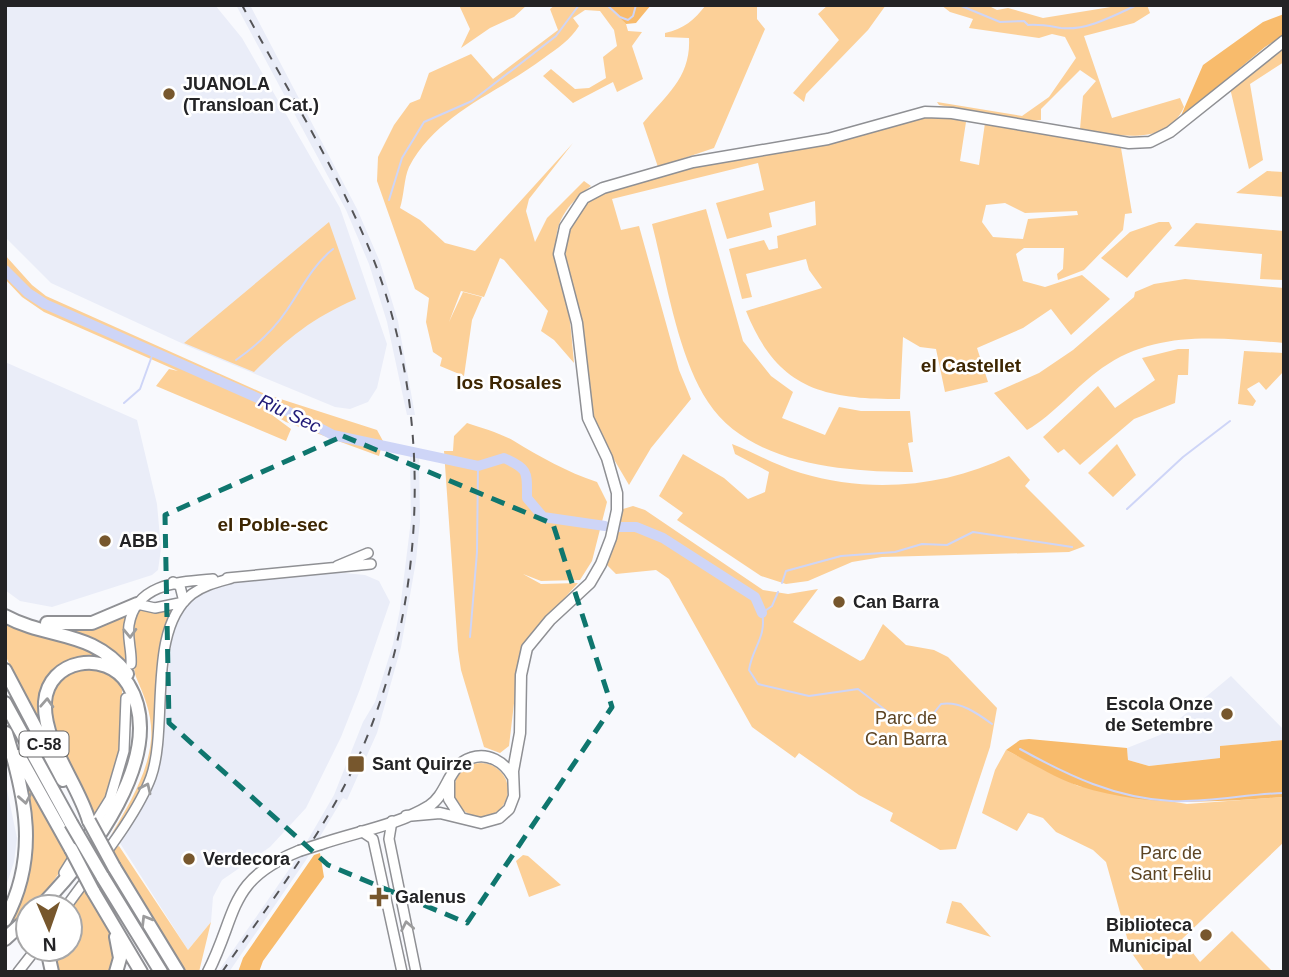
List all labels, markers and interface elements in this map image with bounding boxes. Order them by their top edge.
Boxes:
place label: JUANOLA (Transloan Cat.) [183,74,319,115]
marker: JUANOLA (Transloan Cat.) [161,86,177,102]
district label: el Castellet [921,355,1022,376]
district label: los Rosales [456,372,562,393]
water label: Riu Sec [255,390,325,437]
district label: el Poble-sec [218,514,329,535]
place label: ABB [119,531,158,551]
marker: ABB [97,533,113,549]
place label: Can Barra [853,592,940,612]
marker: Can Barra [831,594,847,610]
one-way arrow [123,628,138,639]
place label: Escola Onze de Setembre [1105,694,1213,735]
one-way arrow [39,697,54,708]
marker: Escola Onze de Setembre [1219,706,1235,722]
park label: Parc de Can Barra [865,708,948,749]
road number: C-58 [20,732,68,757]
marker: Sant Quirze [346,754,366,774]
place label: Sant Quirze [372,754,472,774]
one-way arrow [138,783,152,795]
one-way arrow [17,793,32,805]
park label: Parc de Sant Feliu [1130,843,1212,884]
place label: Verdecora [203,849,291,869]
marker: Verdecora [181,851,197,867]
marker: Galenus [369,887,389,907]
place label: Galenus [395,887,466,907]
north arrow [14,893,84,963]
one-way arrow [141,914,154,927]
place label: Biblioteca Municipal [1106,915,1193,956]
one-way arrow [400,920,415,932]
marker: Biblioteca Municipal [1198,927,1214,943]
text: N [42,934,57,955]

